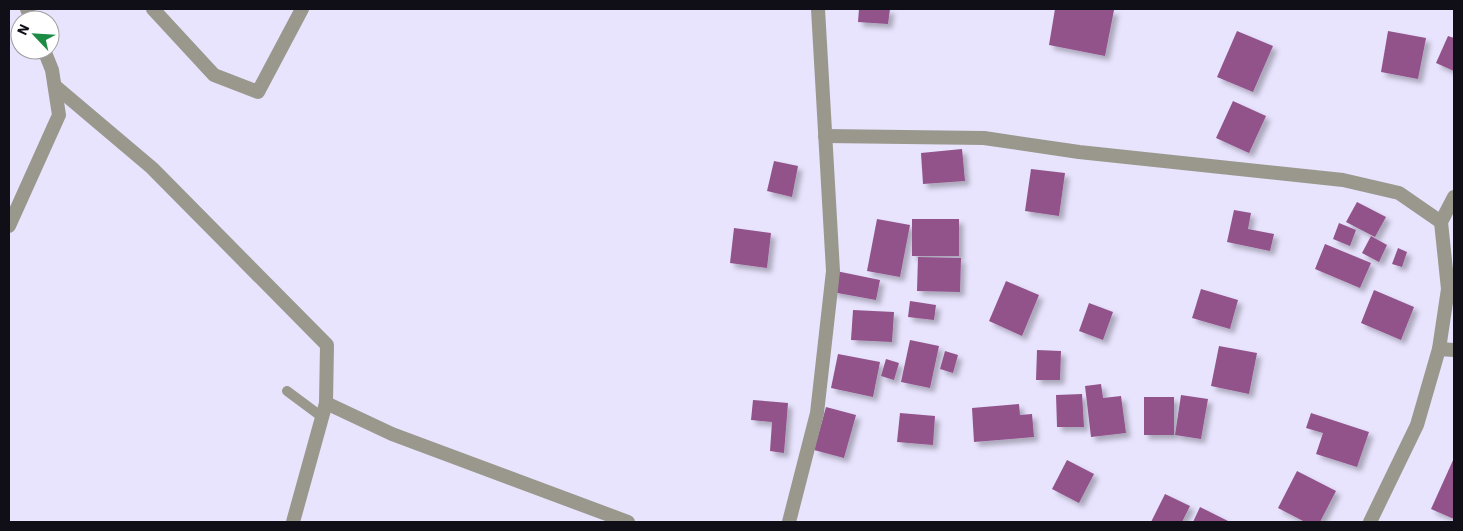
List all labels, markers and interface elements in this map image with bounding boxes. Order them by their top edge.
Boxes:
north arrow [10,10,60,60]
text: N [13,21,34,38]

